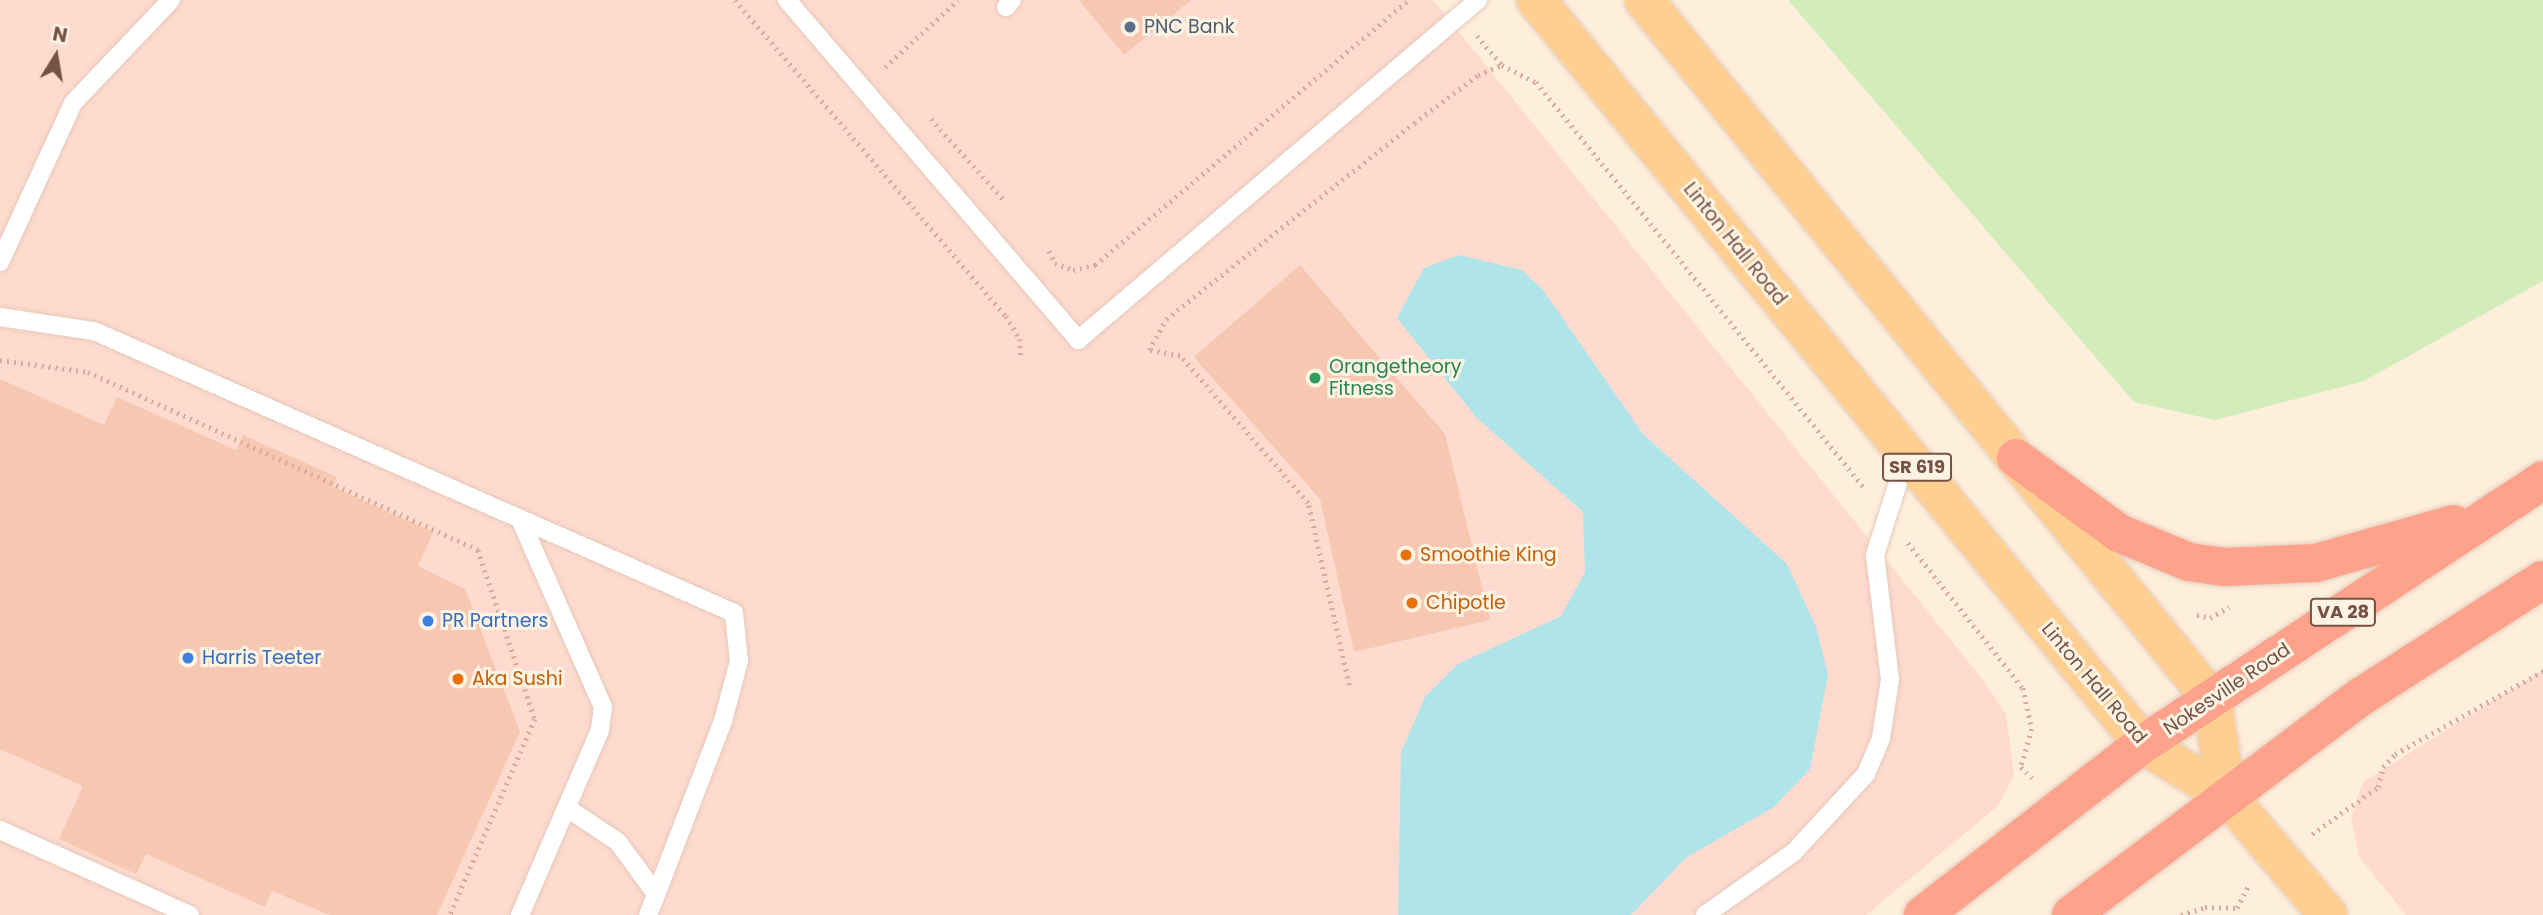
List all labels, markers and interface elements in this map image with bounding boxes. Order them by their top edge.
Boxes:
place label: PNC Bank [1144,16,1235,38]
marker: PNC Bank [1122,19,1138,35]
text: N [51,20,70,50]
north arrow [21,21,91,91]
street label: Linton Hall Road [1679,178,1791,310]
place label: Orangetheory Fitness [1329,356,1461,400]
marker: Orangetheory Fitness [1307,370,1323,386]
road number: SR 619 [1882,452,1952,481]
place label: Smoothie King [1420,544,1557,566]
marker: Smoothie King [1398,547,1414,563]
place label: Chipotle [1426,592,1506,614]
marker: Chipotle [1404,595,1420,611]
road number: VA 28 [2310,598,2376,626]
place label: PR Partners [442,610,548,632]
marker: PR Partners [420,613,436,629]
street label: Linton Hall Road [2037,618,2151,748]
street label: Nokesville Road [2159,638,2295,740]
place label: Harris Teeter [202,647,321,669]
marker: Harris Teeter [180,650,196,666]
place label: Aka Sushi [472,668,563,690]
marker: Aka Sushi [450,671,466,687]

